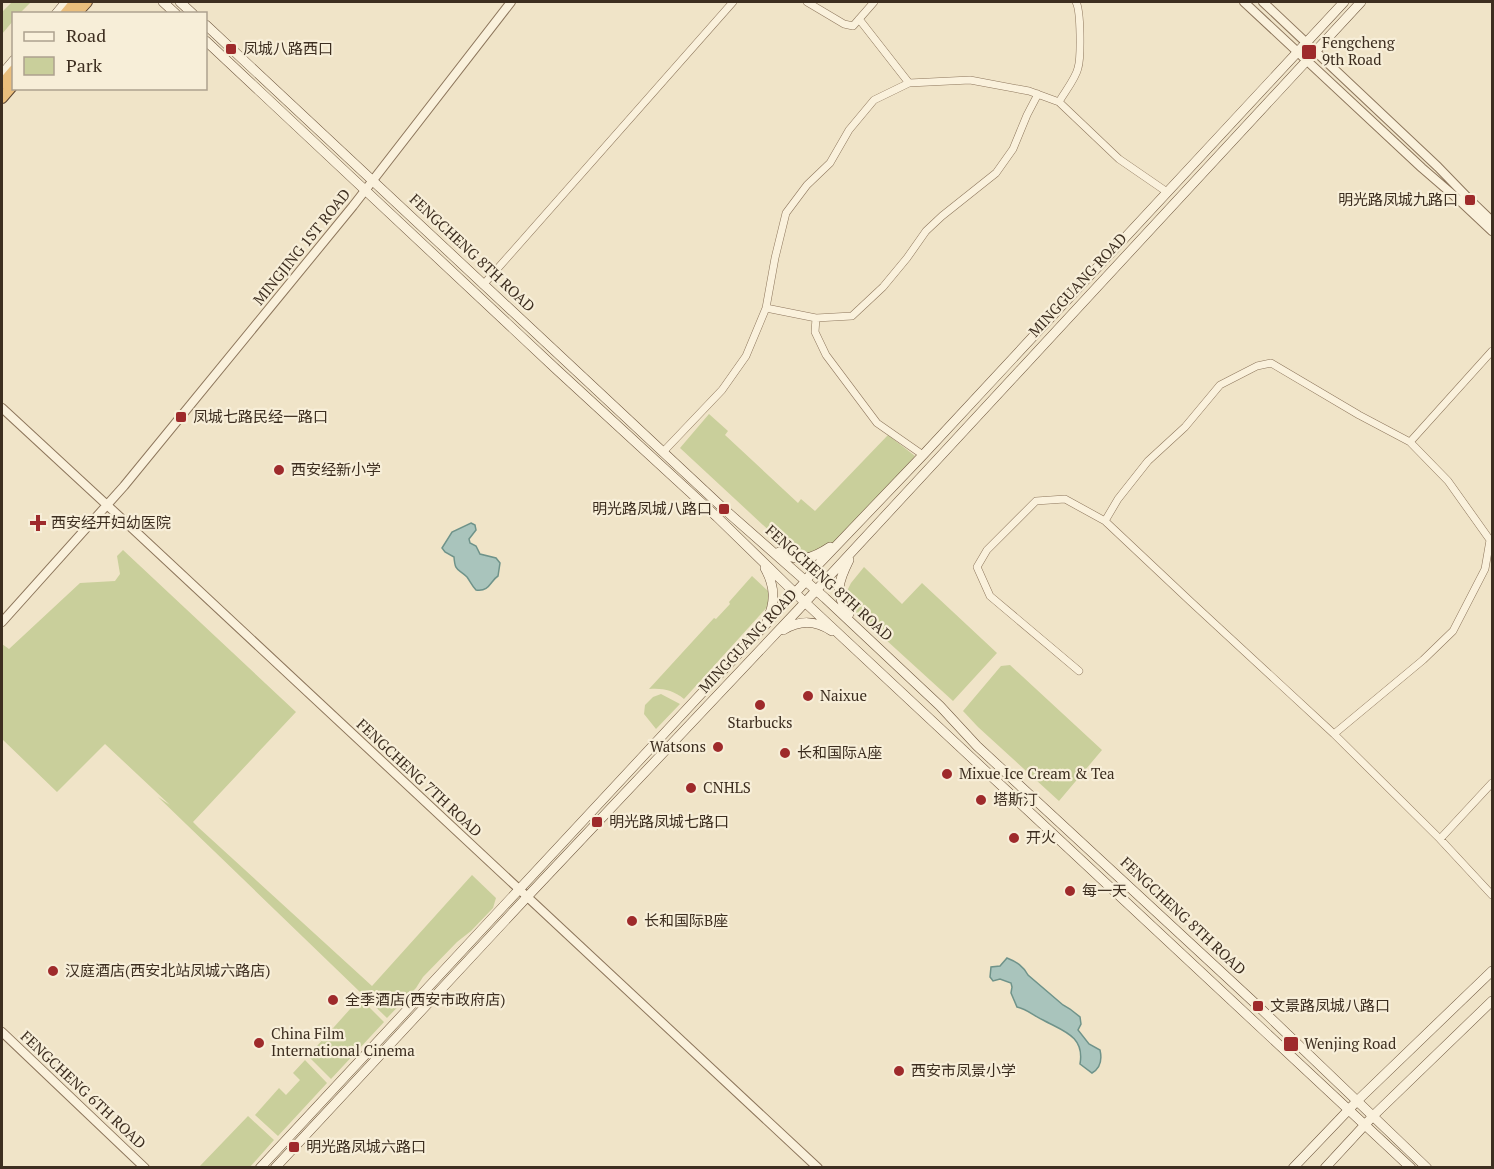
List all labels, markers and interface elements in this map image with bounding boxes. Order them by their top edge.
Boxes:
legend [12,12,207,90]
text: Road [66,23,106,47]
place label: Fengcheng 9th Road [1322,32,1396,69]
place label: 凤城八路西口 [243,38,333,58]
marker: 凤城八路西口 [224,42,238,56]
marker: Fengcheng 9th Road [1300,43,1318,61]
text: Park [66,53,103,77]
street label: MINGJING 1ST ROAD [248,184,354,309]
street label: FENGCHENG 8TH ROAD [406,189,540,316]
place label: 明光路凤城九路口 [1338,189,1458,209]
marker: 明光路凤城九路口 [1463,193,1477,207]
street label: MINGGUANG ROAD [1024,228,1131,341]
place label: 凤城七路民经一路口 [193,406,328,426]
marker: 凤城七路民经一路口 [174,410,188,424]
place label: 西安经新小学 [291,459,381,479]
marker: 西安经新小学 [272,463,286,477]
place label: 明光路凤城八路口 [592,498,712,518]
marker: 明光路凤城八路口 [717,502,731,516]
place label: 西安经开妇幼医院 [51,512,171,532]
marker: 西安经开妇幼医院 [29,514,47,532]
street label: FENGCHENG 8TH ROAD [762,520,898,645]
street label: MINGGUANG ROAD [694,584,801,697]
place label: Naixue [820,685,867,705]
marker: Naixue [801,689,815,703]
marker: Starbucks [753,698,767,712]
place label: Starbucks [728,712,792,732]
street label: FENGCHENG 7TH ROAD [353,714,487,841]
place label: Watsons [650,736,706,756]
marker: Watsons [711,740,725,754]
place label: 长和国际A座 [797,742,882,762]
marker: 长和国际A座 [778,746,792,760]
place label: Mixue Ice Cream & Tea [959,763,1115,783]
marker: Mixue Ice Cream & Tea [940,767,954,781]
place label: CNHLS [703,777,751,797]
marker: CNHLS [684,781,698,795]
place label: 塔斯汀 [993,789,1038,809]
marker: 塔斯汀 [974,793,988,807]
place label: 明光路凤城七路口 [609,811,729,831]
marker: 明光路凤城七路口 [590,815,604,829]
place label: 开火 [1026,827,1056,847]
marker: 开火 [1007,831,1021,845]
street label: FENGCHENG 8TH ROAD [1117,852,1251,979]
place label: 每一天 [1082,880,1127,900]
marker: 每一天 [1063,884,1077,898]
place label: 长和国际B座 [644,910,728,930]
marker: 长和国际B座 [625,914,639,928]
place label: 汉庭酒店(西安北站凤城六路店) [65,960,270,980]
marker: 汉庭酒店(西安北站凤城六路店) [46,964,60,978]
place label: 全季酒店(西安市政府店) [345,989,505,1009]
marker: 全季酒店(西安市政府店) [326,993,340,1007]
place label: 文景路凤城八路口 [1270,995,1390,1015]
marker: 文景路凤城八路口 [1251,999,1265,1013]
place label: China Film International Cinema [271,1023,415,1060]
street label: FENGCHENG 6TH ROAD [17,1026,151,1153]
place label: Wenjing Road [1304,1033,1396,1053]
marker: Wenjing Road [1282,1035,1300,1053]
marker: China Film International Cinema [252,1036,266,1050]
place label: 西安市凤景小学 [911,1060,1016,1080]
marker: 西安市凤景小学 [892,1064,906,1078]
place label: 明光路凤城六路口 [306,1136,426,1156]
marker: 明光路凤城六路口 [287,1140,301,1154]

